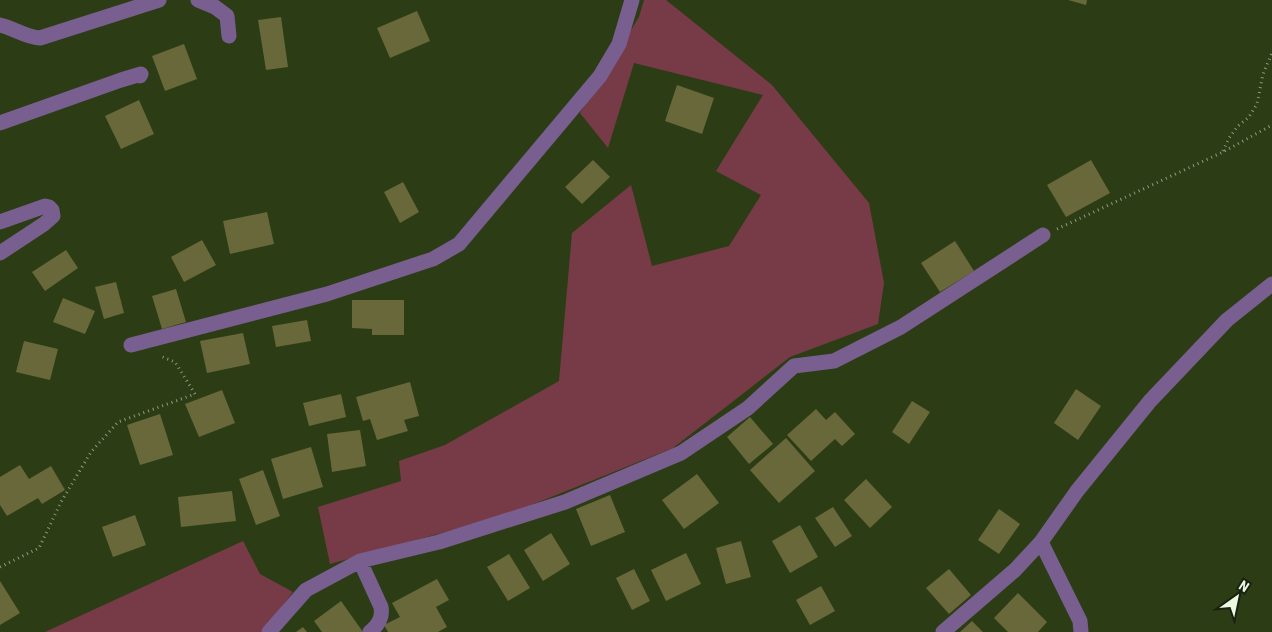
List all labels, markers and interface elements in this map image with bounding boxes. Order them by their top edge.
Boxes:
north arrow [1212,572,1262,622]
text: N [1236,577,1252,595]

